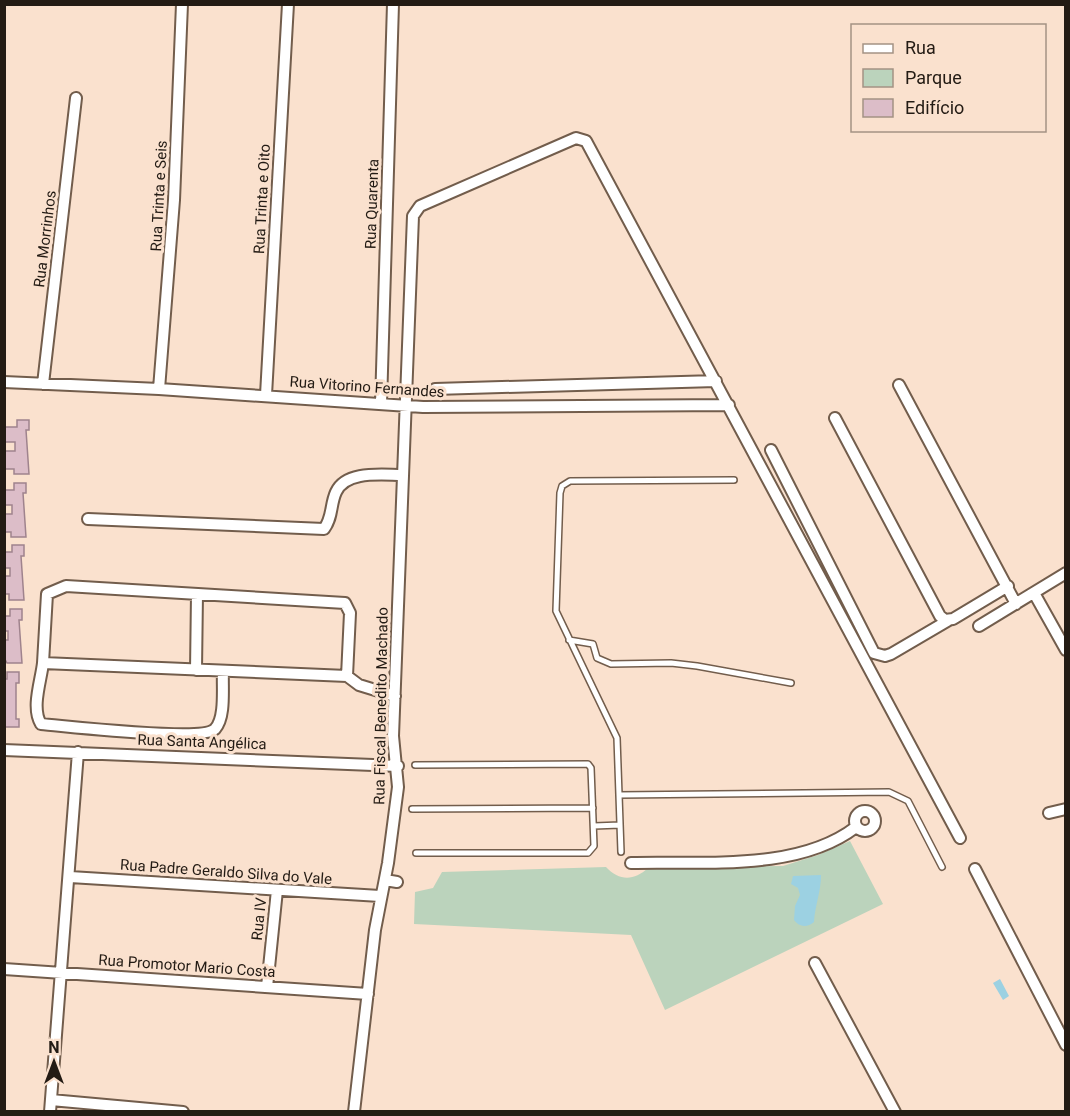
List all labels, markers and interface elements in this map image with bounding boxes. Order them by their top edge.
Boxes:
legend [851,24,1046,132]
text: Rua [905,37,936,58]
text: Parque [905,67,962,88]
text: Edifício [905,97,964,118]
street label: Rua Trinta e Seis [147,140,171,252]
street label: Rua Trinta e Oito [250,143,274,255]
street label: Rua Quarenta [361,159,383,249]
street label: Rua Morrinhos [30,189,60,289]
street label: Rua Vitorino Fernandes [289,373,445,401]
street label: Rua Fiscal Benedito Machado [370,607,392,805]
street label: Rua Santa Angélica [137,731,267,753]
street label: Rua Padre Geraldo Silva do Vale [119,856,333,888]
street label: Rua IV [248,896,270,941]
street label: Rua Promotor Mario Costa [98,951,276,981]
north arrow [24,1032,84,1092]
text: N [48,1038,60,1057]

